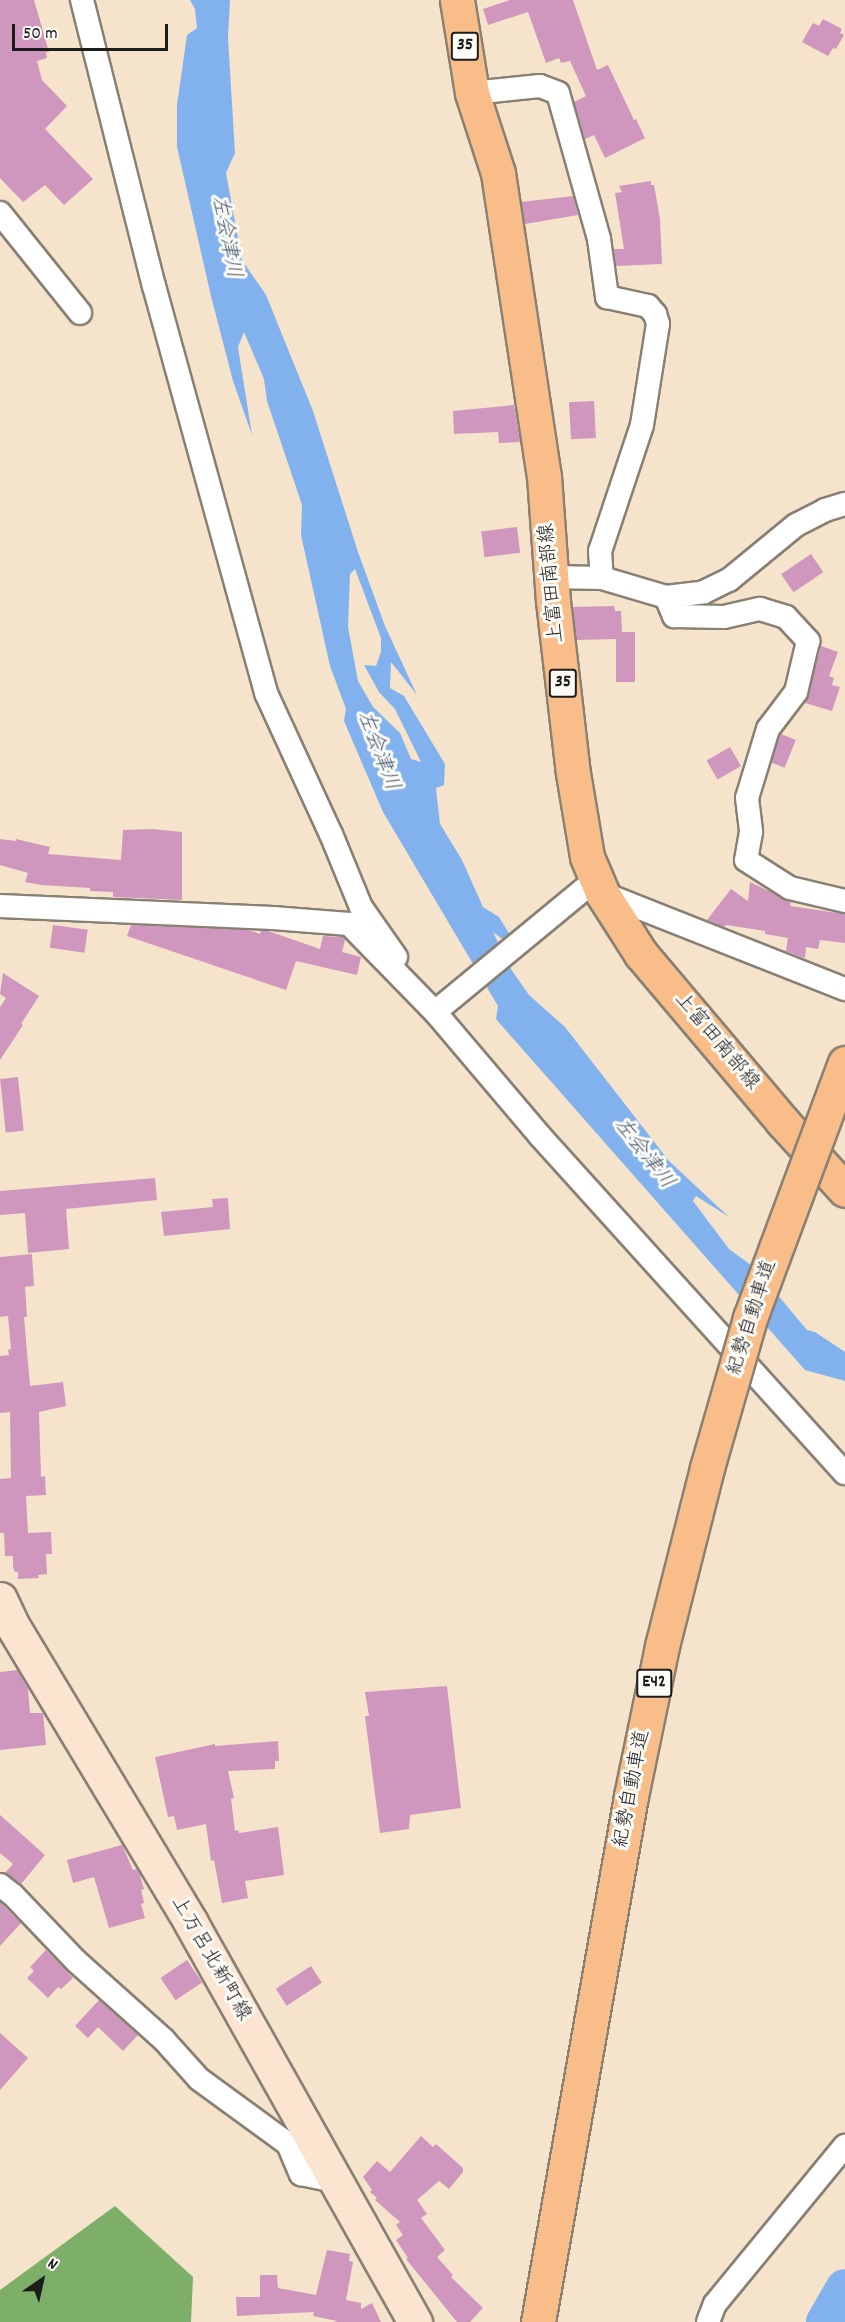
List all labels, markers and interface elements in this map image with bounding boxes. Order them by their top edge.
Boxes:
scale bar [15,12,171,50]
text: 50 m [23,22,58,47]
road number: 35 [450,31,480,61]
water label: 左会津川 [205,193,245,281]
street label: 上富田南部線 [536,522,570,644]
road number: 35 [548,668,578,698]
water label: 左会津川 [350,707,404,795]
street label: 上富田南部線 [668,988,764,1096]
water label: 左会津川 [607,1113,679,1195]
street label: 紀勢自動車道 [723,1257,783,1379]
road number: E42 [636,1668,672,1698]
street label: 紀勢自動車道 [610,1728,656,1850]
street label: 上万呂北新町線 [165,1892,255,2026]
north arrow [12,2250,72,2310]
text: N [43,2253,62,2276]

